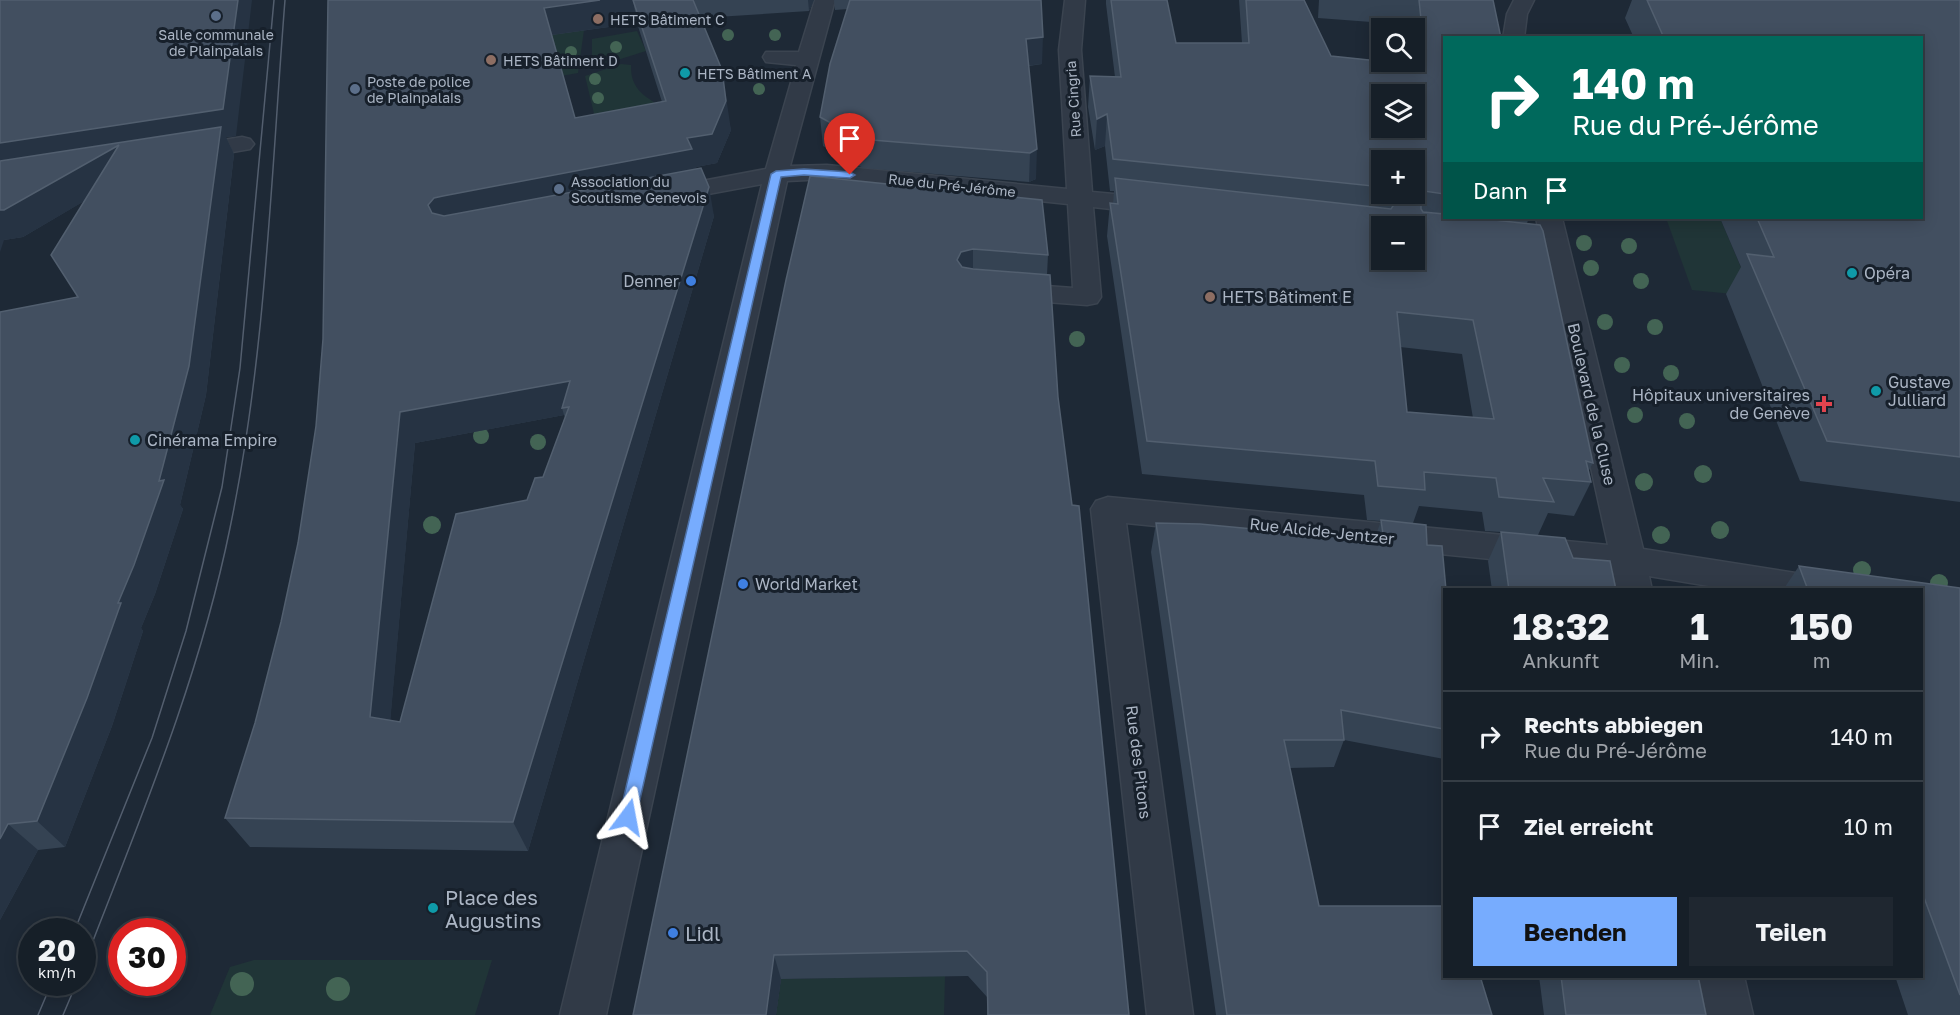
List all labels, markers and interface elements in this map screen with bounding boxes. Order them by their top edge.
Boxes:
marker: Salle communale de Plainpalais [209,9,223,23]
place label: HETS Bâtiment C [610,11,724,28]
marker: HETS Bâtiment C [591,12,605,26]
map controls [1371,18,1425,270]
button: search [1371,18,1425,72]
place label: Salle communale de Plainpalais [158,26,274,59]
place label: HETS Bâtiment D [503,52,618,69]
marker: HETS Bâtiment D [484,53,498,67]
text: 140 m [1572,58,1694,108]
street label: Rue Cingria [1062,60,1084,138]
icon: right [1473,60,1551,138]
place label: HETS Bâtiment A [697,65,812,82]
marker: HETS Bâtiment A [678,66,692,80]
place label: Poste de police de Plainpalais [367,73,470,106]
marker: Poste de police de Plainpalais [348,82,362,96]
button: layers [1371,84,1425,138]
text: Rue du Pré-Jérôme [1572,109,1819,141]
pin [824,113,875,175]
icon: arrive [833,122,866,155]
button: + [1371,150,1425,204]
street label: Rue du Pré-Jérôme [887,170,1017,200]
place label: Association du Scoutisme Genevois [571,173,707,206]
icon: arrive [1540,174,1573,207]
text: Dann [1473,177,1528,204]
marker: Association du Scoutisme Genevois [552,182,566,196]
button: − [1371,216,1425,270]
place label: Opéra [1864,263,1910,283]
marker: Opéra [1845,266,1859,280]
place label: Denner [623,271,679,291]
marker: Denner [684,274,698,288]
place label: HETS Bâtiment E [1222,287,1352,307]
marker: HETS Bâtiment E [1203,290,1217,304]
street label: Boulevard de la Cluse [1564,321,1620,487]
place label: Gustave Julliard [1888,372,1950,410]
marker: Gustave Julliard [1869,384,1883,398]
place label: Hôpitaux universitaires de Genève [1632,385,1810,423]
marker: Hôpitaux universitaires de Genève [1815,395,1833,413]
place label: Cinérama Empire [147,430,277,450]
marker: Cinérama Empire [128,433,142,447]
street label: Rue Alcide-Jentzer [1249,513,1395,549]
place label: World Market [755,574,858,594]
marker: World Market [736,577,750,591]
text: 18:32 [1513,605,1610,648]
text: 1 [1690,605,1709,648]
text: 150 [1790,605,1853,648]
text: Ankunft [1523,648,1600,672]
text: Min. [1679,648,1720,672]
text: m [1813,648,1830,672]
street label: Rue des Pitons [1122,704,1156,820]
text: Rechts abbiegen [1524,711,1703,738]
icon: right [1473,720,1506,753]
text: 140 m [1830,723,1893,750]
text: Rue du Pré-Jérôme [1524,738,1707,762]
position arrow [596,785,660,849]
icon: arrive [1473,810,1506,843]
text: Ziel erreicht [1524,813,1653,840]
text: 10 m [1844,813,1893,840]
place label: Place des Augustins [445,885,541,932]
button: Beenden [1473,897,1677,966]
button: Teilen [1689,897,1893,966]
marker: Place des Augustins [426,901,440,915]
speed limit sign: 30 [108,918,186,996]
place label: Lidl [685,921,720,945]
marker: Lidl [666,926,680,940]
text: 20 [38,932,76,968]
text: km/h [38,963,76,981]

